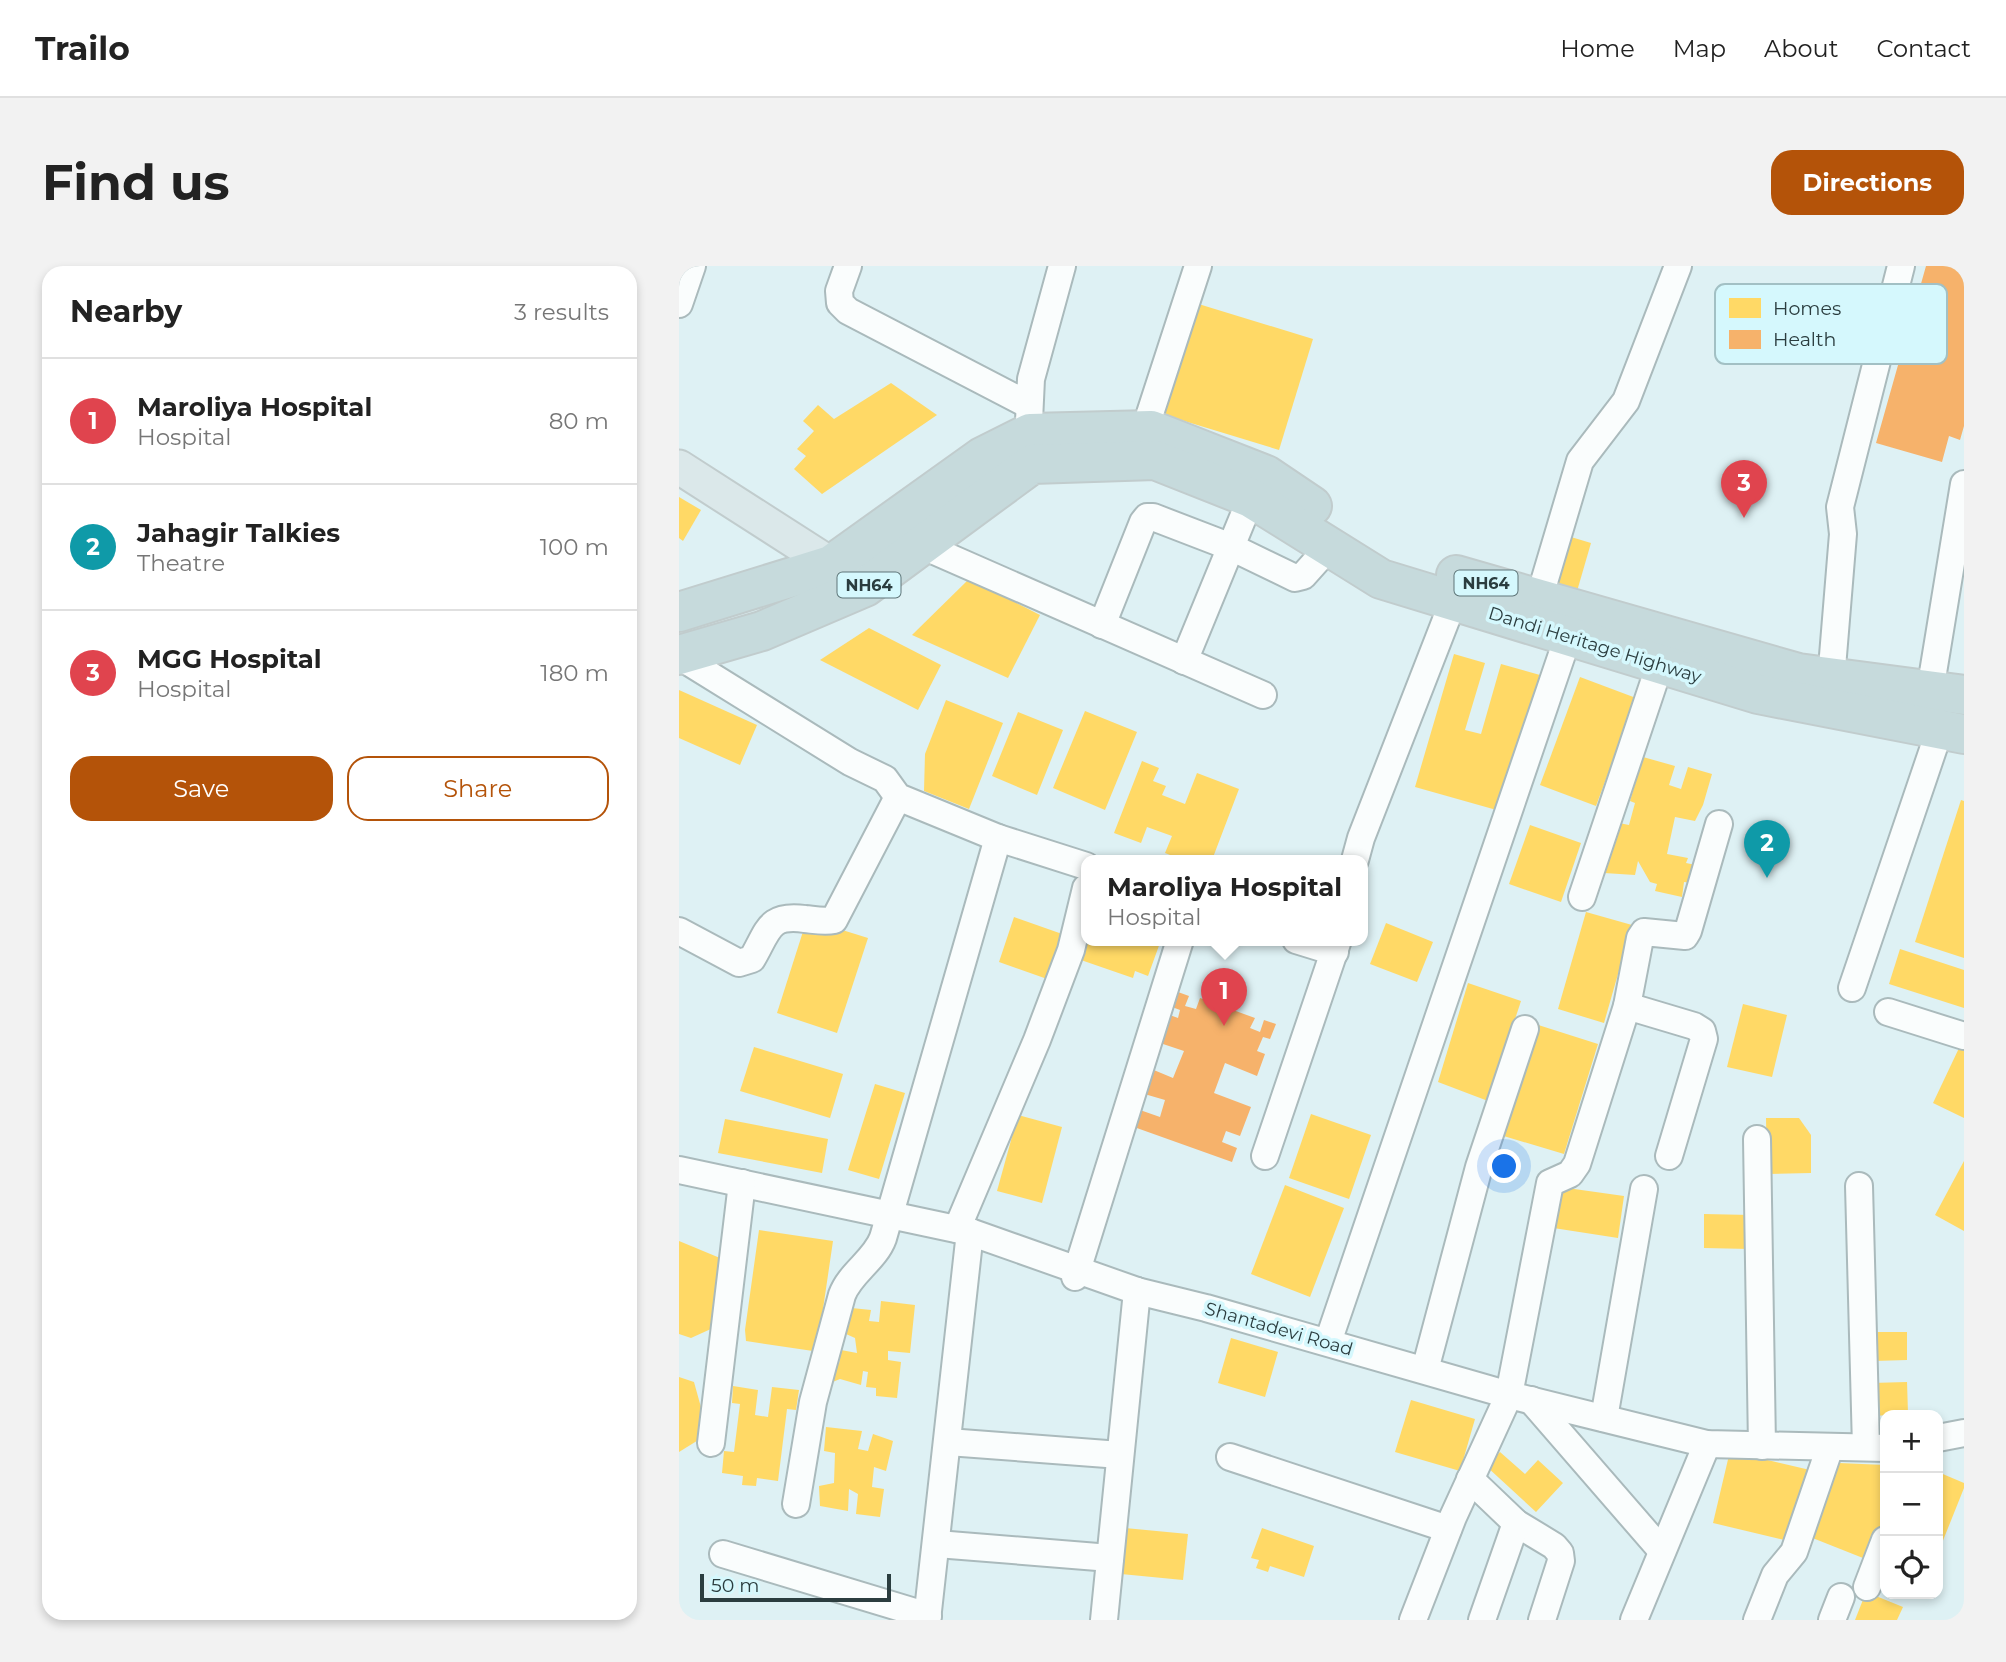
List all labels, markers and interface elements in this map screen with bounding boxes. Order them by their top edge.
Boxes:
text: Trailo [35,28,130,68]
text: Home [1560,34,1635,63]
text: Map [1673,34,1726,63]
text: About [1764,34,1838,63]
text: Contact [1876,34,1971,63]
button: Directions [1771,150,1964,215]
text: Find us [42,153,230,212]
legend [1715,284,1947,364]
text: Nearby [70,293,182,330]
text: Homes [1773,297,1841,320]
text: 3 results [514,298,609,326]
text: Health [1773,328,1836,351]
text: Maroliya Hospital [137,391,372,423]
text: 1 [88,407,98,435]
text: 80 m [549,407,609,435]
text: Hospital [137,423,232,451]
pin: 3 [1721,460,1767,518]
text: Jahagir Talkies [137,517,340,549]
text: 2 [86,533,100,561]
text: 100 m [540,533,609,561]
text: Theatre [137,549,225,577]
road number: NH64 [1455,570,1517,596]
road number: NH64 [837,572,901,598]
street label: Dandi Heritage Highway [1486,602,1704,688]
text: MGG Hospital [137,643,322,675]
text: 3 [86,659,100,687]
text: 180 m [540,659,609,687]
text: Hospital [137,675,232,703]
button: Save [70,756,333,821]
button: Share [347,756,609,821]
pin: 2 [1744,820,1790,878]
popup [1081,855,1368,946]
text: Maroliya Hospital [1107,871,1342,903]
text: Hospital [1107,903,1201,931]
pin: 1 [1201,968,1247,1026]
your location [1487,1149,1521,1183]
street label: Shantadevi Road [1202,1297,1356,1361]
map controls [1880,1410,1943,1599]
button: + [1880,1410,1943,1473]
button: − [1880,1473,1943,1536]
button: locate [1880,1536,1943,1599]
scale bar [700,1571,891,1603]
text: 50 m [711,1574,759,1597]

